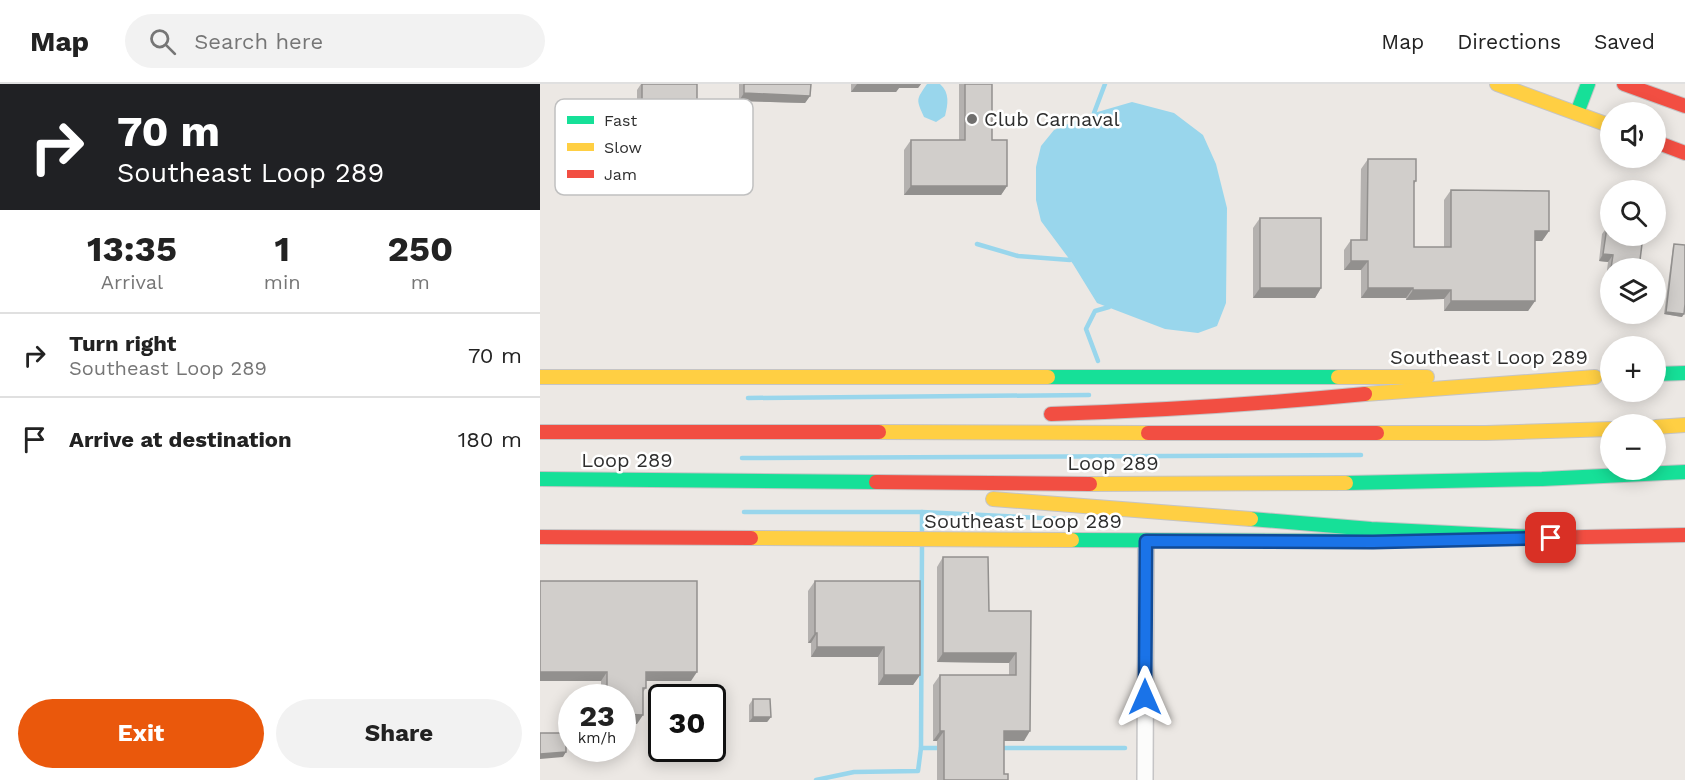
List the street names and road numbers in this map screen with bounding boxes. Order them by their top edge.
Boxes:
street label: Southeast Loop 289 [1390,345,1588,369]
street label: Loop 289 [581,448,673,472]
street label: Loop 289 [1067,451,1159,475]
street label: Southeast Loop 289 [924,509,1122,533]

